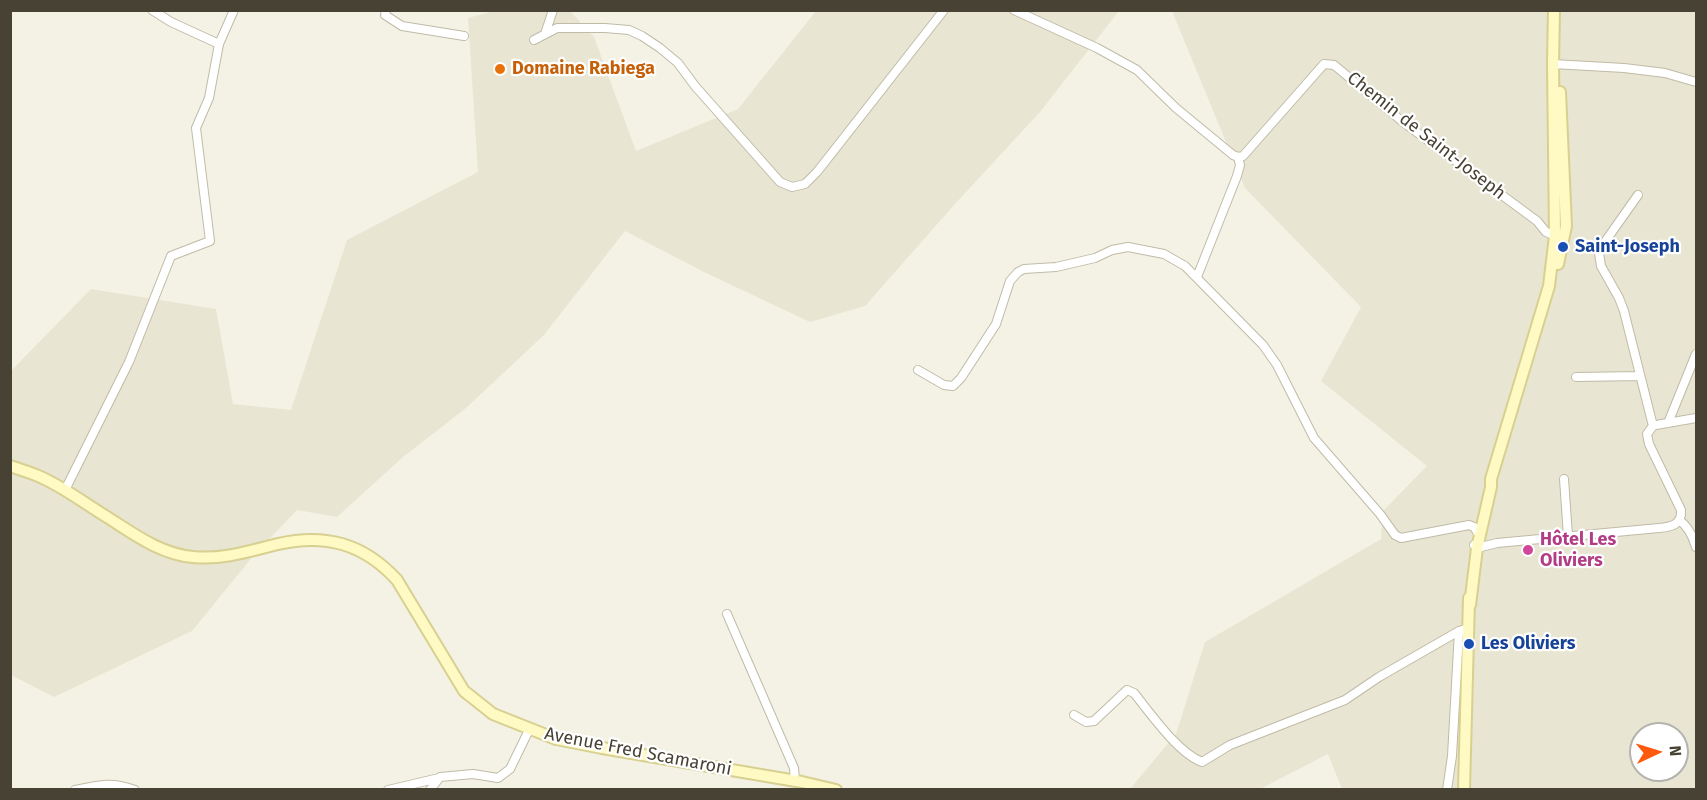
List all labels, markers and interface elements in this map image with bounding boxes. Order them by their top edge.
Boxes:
place label: Domaine Rabiega [512,58,655,80]
marker: Domaine Rabiega [493,62,507,76]
street label: Chemin de Saint-Joseph [1343,67,1509,205]
place label: Saint-Joseph [1575,236,1680,258]
marker: Saint-Joseph [1556,240,1570,254]
place label: Hôtel Les Oliviers [1540,529,1616,572]
marker: Hôtel Les Oliviers [1521,543,1535,557]
place label: Les Oliviers [1481,633,1575,655]
marker: Les Oliviers [1462,637,1476,651]
north arrow [1629,722,1689,782]
street label: Avenue Fred Scamaroni [543,723,733,781]
text: N [1666,745,1685,757]

